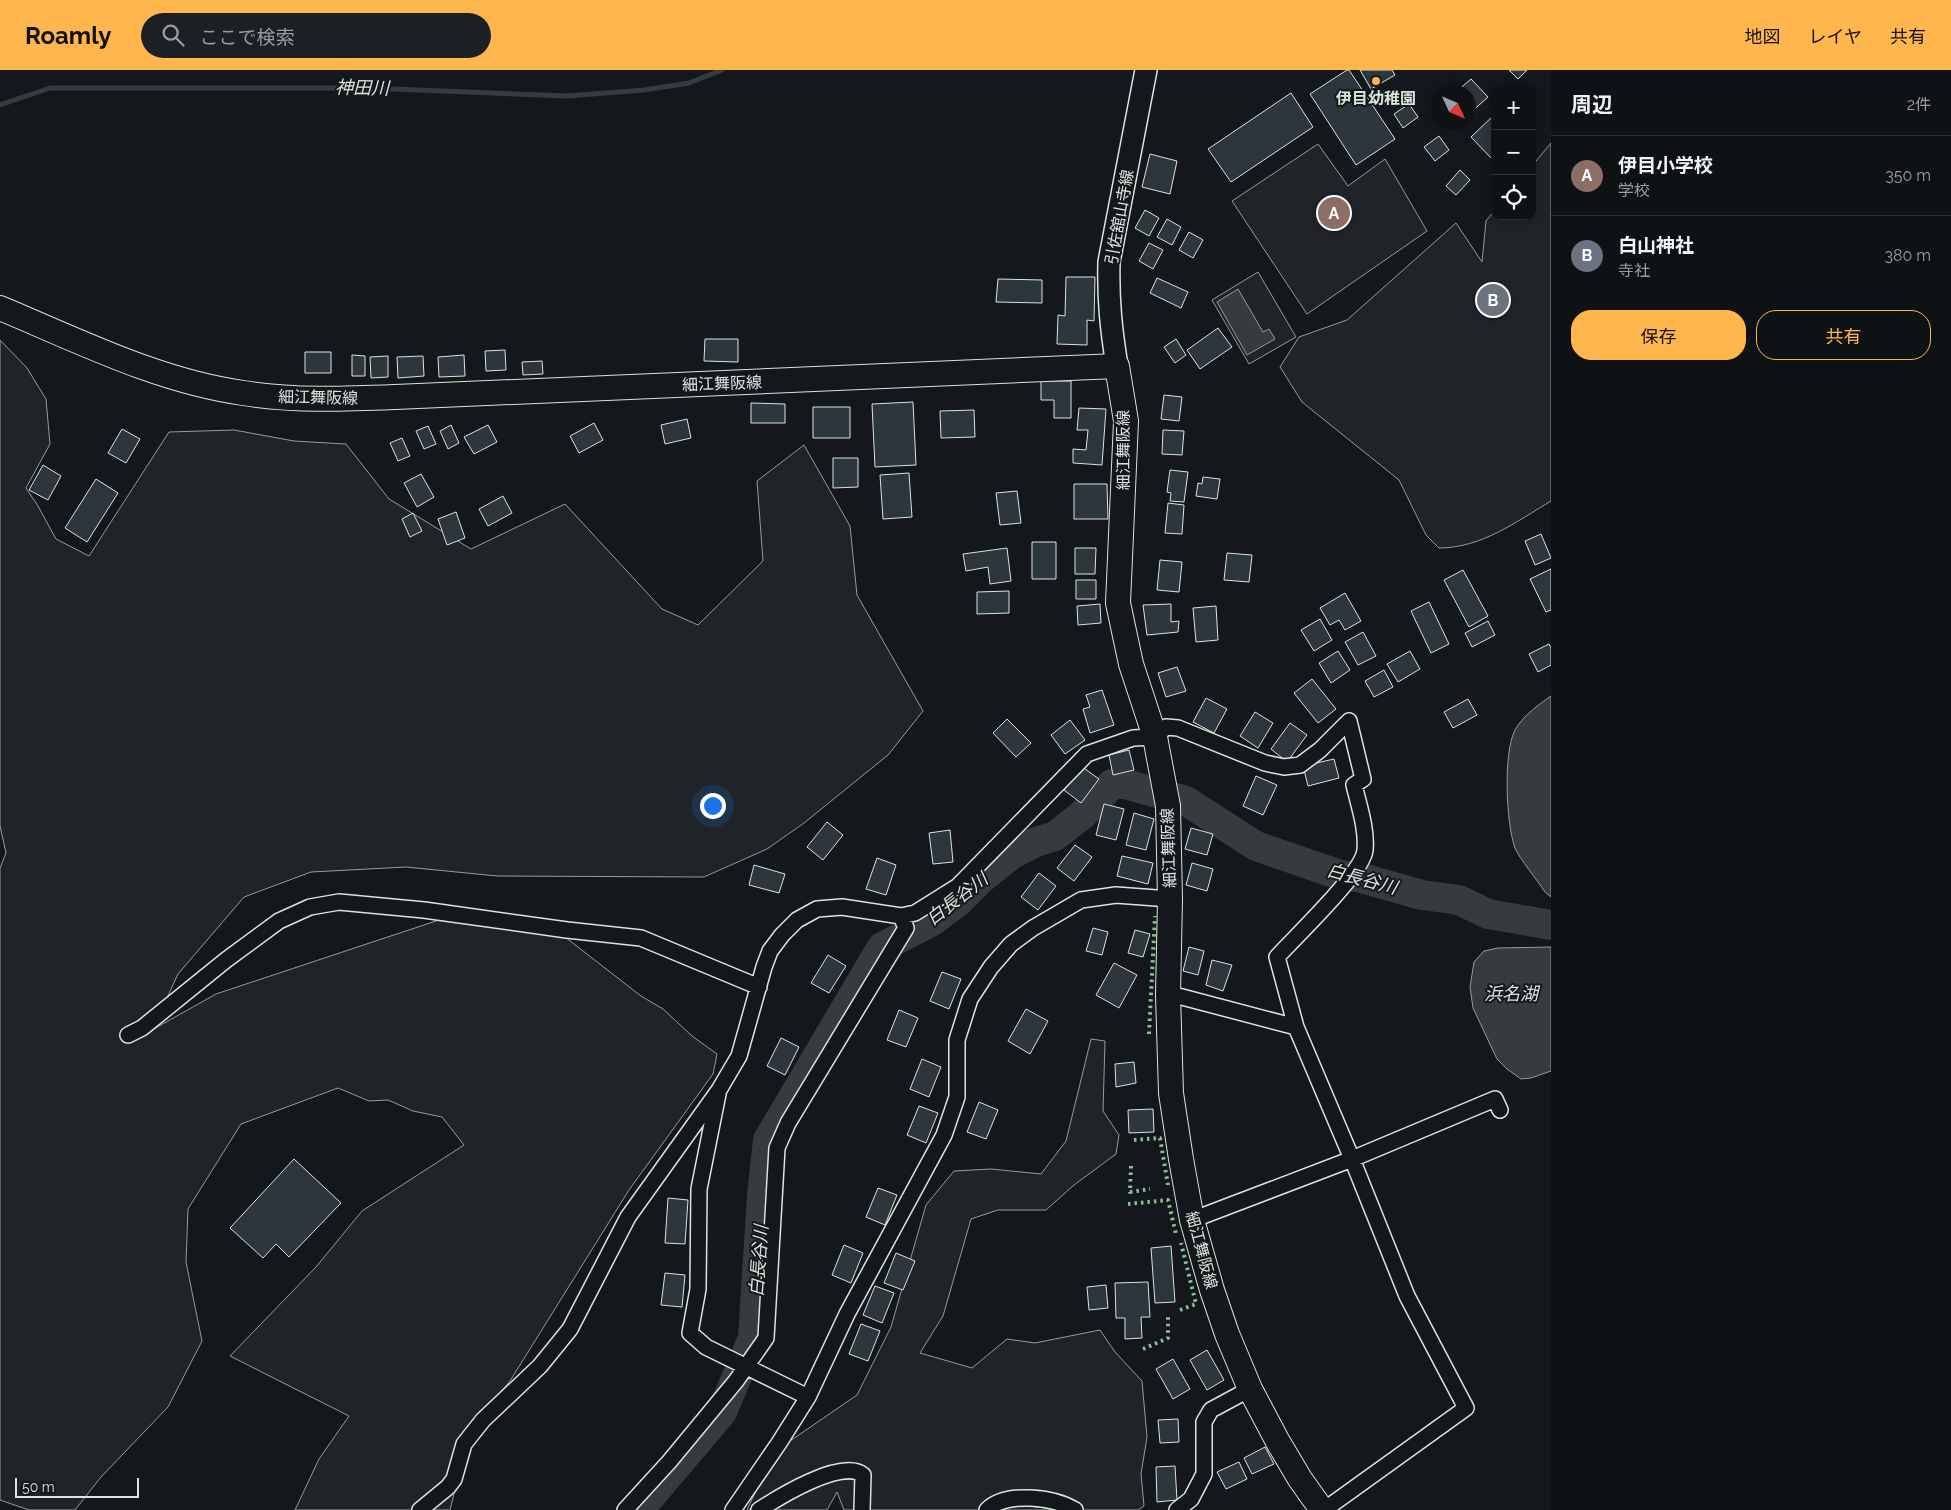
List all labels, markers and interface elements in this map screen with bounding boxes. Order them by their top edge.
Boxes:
search box [141,13,491,58]
text: Roamly [25,21,111,50]
icon: search [159,21,187,49]
text: ここで検索 [199,26,294,48]
text: 地図 [1745,26,1781,47]
text: レイヤ [1809,26,1862,47]
text: 共有 [1890,26,1926,47]
marker: 伊目幼稚園 [1370,75,1382,87]
water label: 神田川 [335,77,391,99]
north arrow [1431,85,1476,130]
map controls [1491,85,1536,220]
button: + [1491,85,1536,130]
place label: 伊目幼稚園 [1335,89,1416,108]
text: 周辺 [1571,92,1613,117]
text: 2件 [1907,95,1931,114]
button: − [1491,130,1536,175]
text: 伊目小学校 [1618,154,1713,176]
text: A [1582,166,1592,185]
text: 350 m [1885,166,1931,185]
street label: 引佐舘山寺線 [1102,168,1137,266]
button: locate [1491,175,1536,220]
text: 学校 [1618,181,1650,200]
pin: A [1318,194,1350,232]
text: 白山神社 [1618,234,1694,256]
text: B [1582,246,1592,265]
text: 380 m [1884,246,1931,265]
text: 寺社 [1618,261,1650,280]
pin: B [1477,281,1509,319]
button: 保存 [1571,310,1746,360]
button: 共有 [1756,310,1931,360]
street label: 細江舞阪線 [682,373,762,394]
street label: 細江舞阪線 [278,387,358,408]
street label: 細江舞阪線 [1114,410,1133,490]
your location [700,793,726,819]
street label: 細江舞阪線 [1158,808,1179,888]
water label: 白長谷川 [1325,859,1402,898]
water label: 白長谷川 [922,867,993,929]
water label: 浜名湖 [1484,983,1541,1004]
street label: 細江舞阪線 [1182,1209,1221,1291]
water label: 白長谷川 [746,1222,772,1298]
scale bar [15,1475,139,1498]
text: 50 m [22,1479,55,1495]

